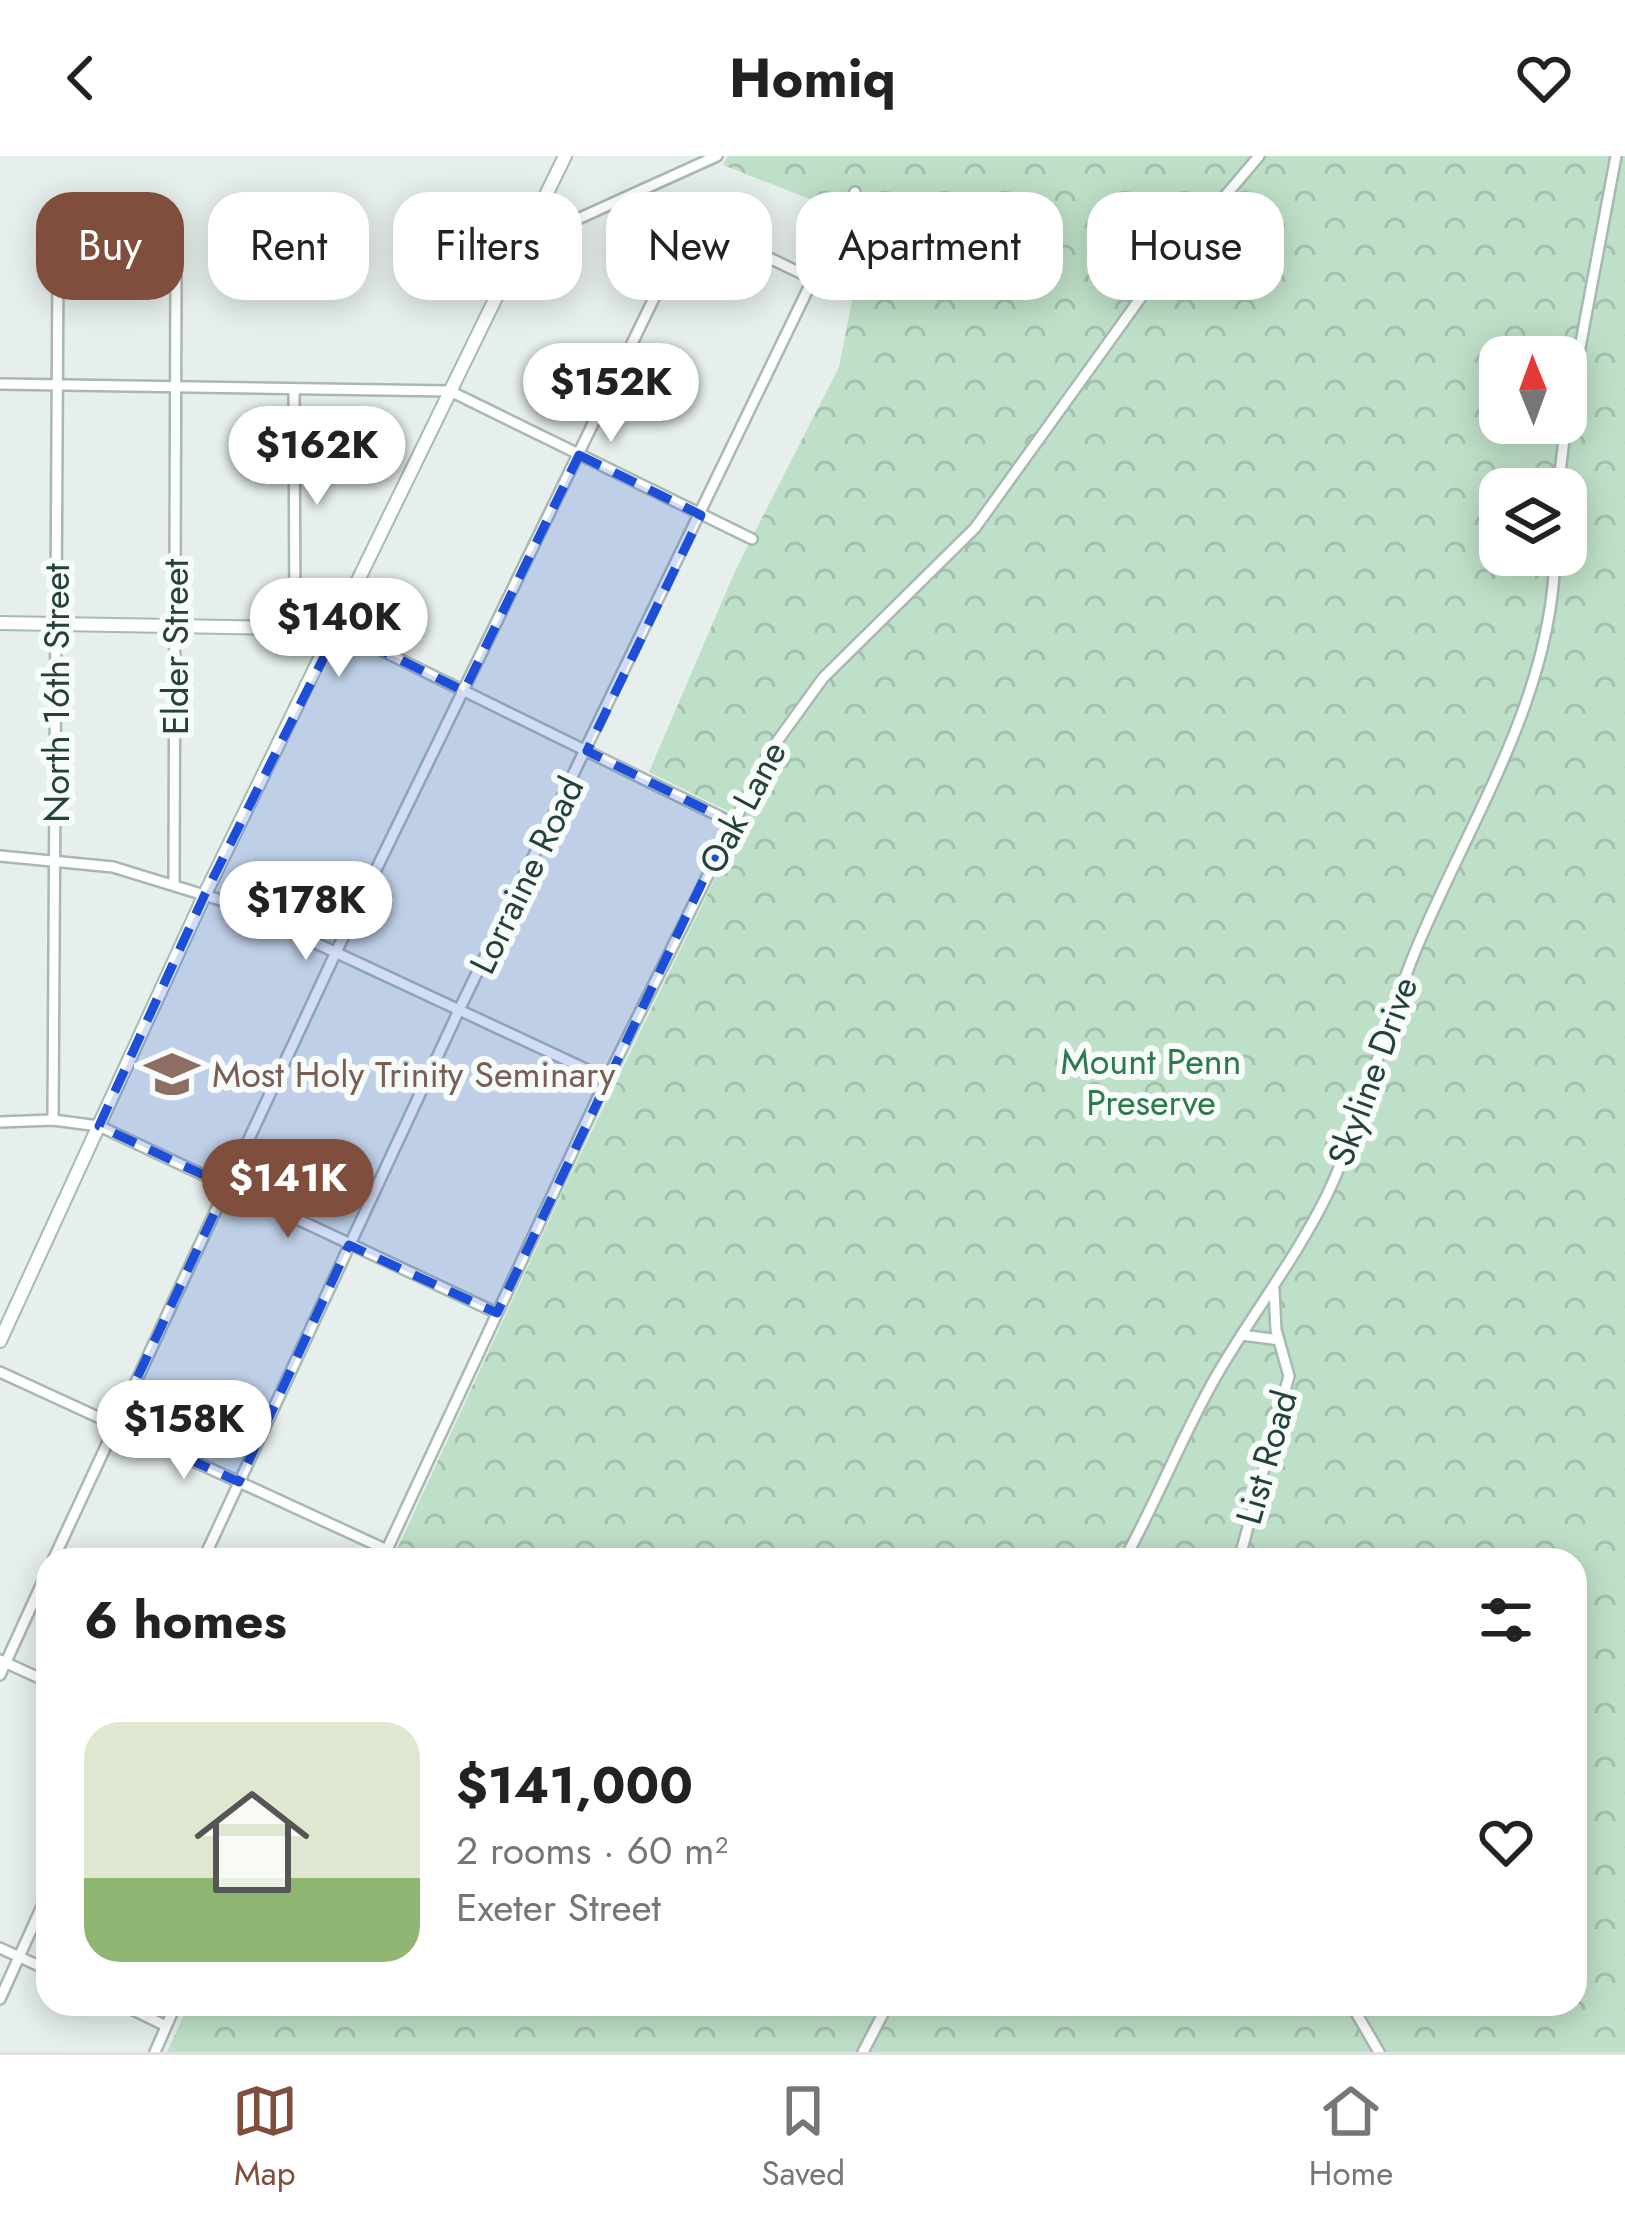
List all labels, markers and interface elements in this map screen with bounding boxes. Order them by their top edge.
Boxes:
text: Homiq [729,39,896,117]
icon: back [48,45,114,111]
icon: heart [1511,45,1577,111]
chip: Buy [36,192,184,300]
chip: Rent [208,192,369,300]
chip: Filters [393,192,582,300]
chip: New [606,192,772,300]
chip: Apartment [796,192,1063,300]
chip: House [1087,192,1284,300]
north arrow [1479,336,1587,444]
map controls [1479,336,1587,576]
pin: $152K [527,343,695,445]
text: $152K [550,353,672,410]
pin: $162K [233,406,401,508]
text: $162K [255,416,379,473]
button: layers [1479,468,1587,576]
street label: Elder Street [149,559,201,735]
street label: North 16th Street [30,563,82,823]
pin: $140K [255,578,423,680]
text: $140K [277,588,401,645]
street label: Oak Lane [685,732,799,882]
street label: Lorraine Road [456,768,596,982]
pin: $178K [222,861,390,963]
text: $178K [246,871,366,928]
street label: Skyline Drive [1314,969,1430,1173]
park label: Mount Penn Preserve [1060,1035,1242,1128]
school or university icon: Most Holy Trinity Seminary [143,1045,201,1103]
place label: Most Holy Trinity Seminary [212,1048,616,1100]
pin: $141K [204,1139,372,1241]
text: $141K [229,1149,347,1206]
pin: $158K [100,1380,268,1482]
street label: List Road [1222,1384,1310,1530]
text: $158K [124,1390,244,1447]
text: 6 homes [84,1583,287,1657]
icon: filters [1473,1587,1539,1653]
text: $141,000 [456,1748,693,1822]
icon: home [180,1770,324,1914]
icon: heart [1473,1809,1539,1875]
text: 2 rooms · 60 m² [456,1822,728,1879]
text: Exeter Street [456,1879,661,1936]
tab: Map [232,2078,298,2197]
tab: Saved [762,2078,845,2197]
tab: Home [1309,2078,1393,2197]

